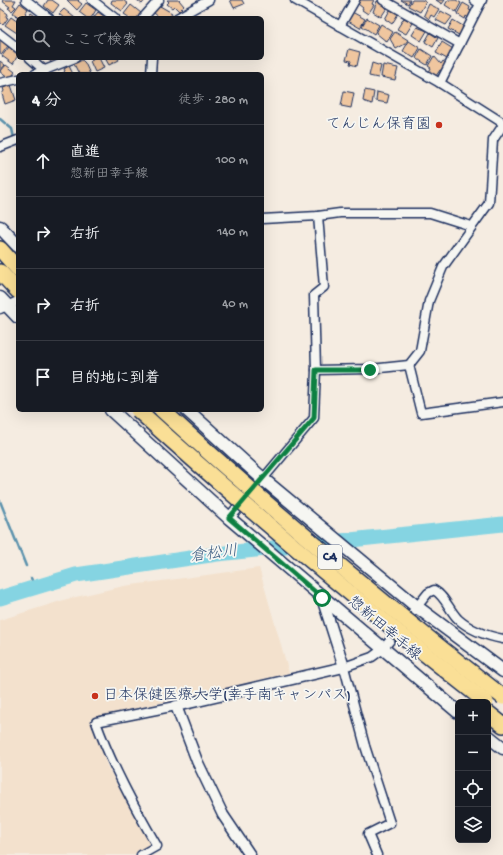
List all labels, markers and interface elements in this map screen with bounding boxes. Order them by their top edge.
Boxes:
search box [16,16,264,60]
icon: search [30,27,52,49]
text: ここで検索 [62,32,137,50]
text: 4 分 [32,92,61,112]
text: 徒歩 · 280 m [179,93,248,108]
place label: てんじん保育園 [326,115,431,134]
marker: てんじん保育園 [434,120,444,130]
text: 直進 [70,144,100,162]
icon: ahead [32,150,54,172]
text: 100 m [216,153,248,168]
text: 惣新田幸手線 [70,167,148,182]
icon: right [32,222,54,244]
text: 140 m [217,225,248,240]
text: 右折 [70,226,100,244]
icon: right [32,294,54,316]
text: 40 m [222,297,248,312]
text: 右折 [70,298,100,316]
route end [361,361,379,379]
icon: arrive [32,366,54,388]
text: 目的地に到着 [70,370,160,388]
water label: 倉松川 [189,541,239,567]
road number: C4 [318,545,342,569]
route start [313,589,331,607]
street label: 惣新田幸手線 [344,592,425,665]
place label: 日本保健医療大学(幸手南キャンパス) [103,686,351,705]
marker: 日本保健医療大学(幸手南キャンパス) [90,691,100,701]
map controls [455,699,491,843]
button: + [455,699,491,735]
button: − [455,735,491,771]
button: locate [455,771,491,807]
button: layers [455,807,491,843]

